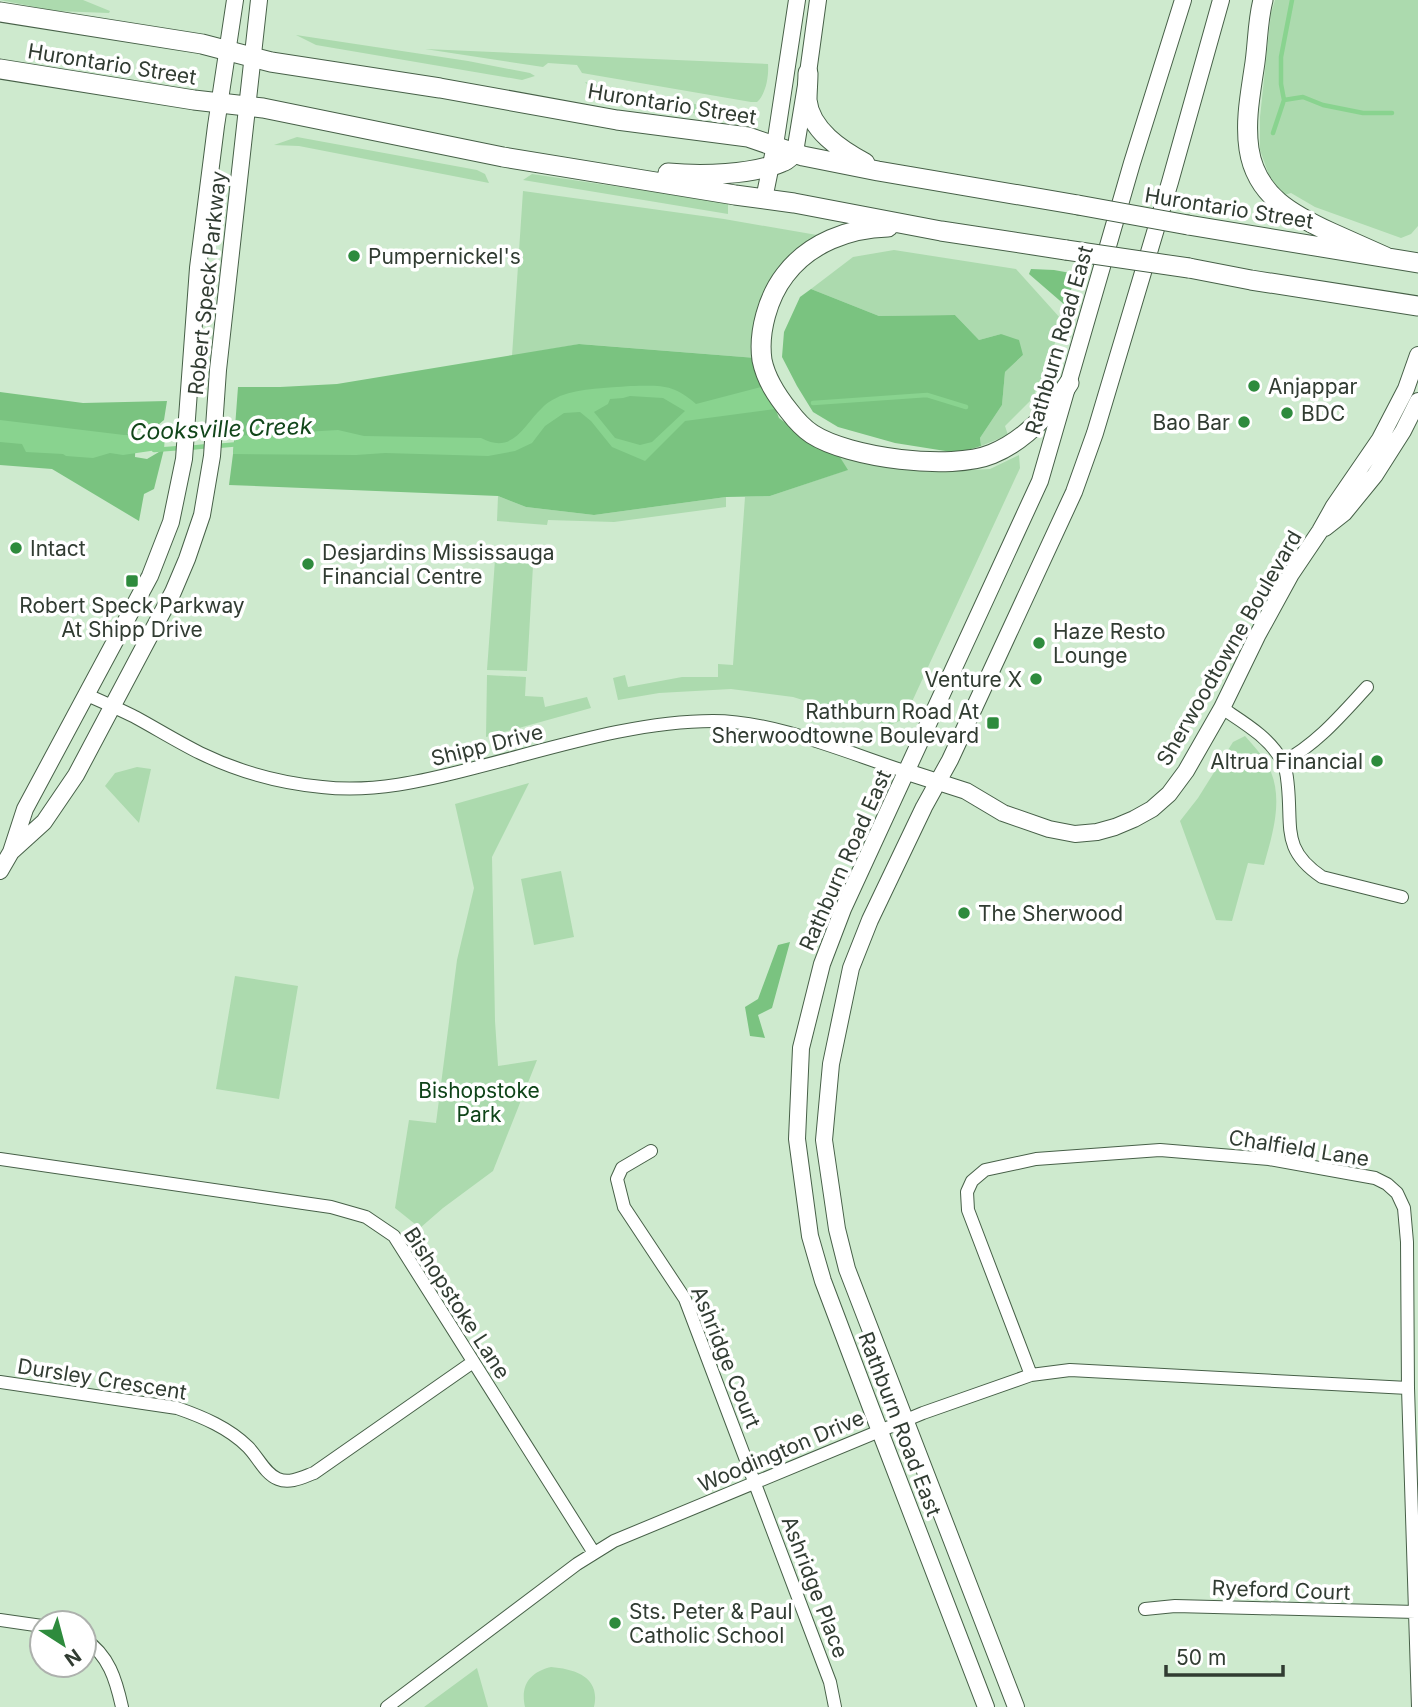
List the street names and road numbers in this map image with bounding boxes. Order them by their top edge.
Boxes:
street label: Hurontario Street [26,38,198,90]
street label: Hurontario Street [586,78,758,130]
street label: Robert Speck Parkway [183,169,231,396]
street label: Hurontario Street [1143,182,1315,234]
street label: Rathburn Road East [1020,243,1098,437]
street label: Sherwoodtowne Boulevard [1151,526,1307,770]
street label: Shipp Drive [428,719,546,771]
street label: Rathburn Road East [794,766,896,954]
street label: Chalfield Lane [1227,1125,1371,1171]
street label: Bishopstoke Lane [399,1223,515,1383]
street label: Ashridge Court [686,1282,766,1432]
street label: Rathburn Road East [853,1328,947,1520]
street label: Dursley Crescent [16,1353,188,1405]
street label: Woodington Drive [694,1405,868,1497]
street label: Ashridge Place [777,1513,853,1661]
street label: Ryeford Court [1211,1575,1351,1605]

